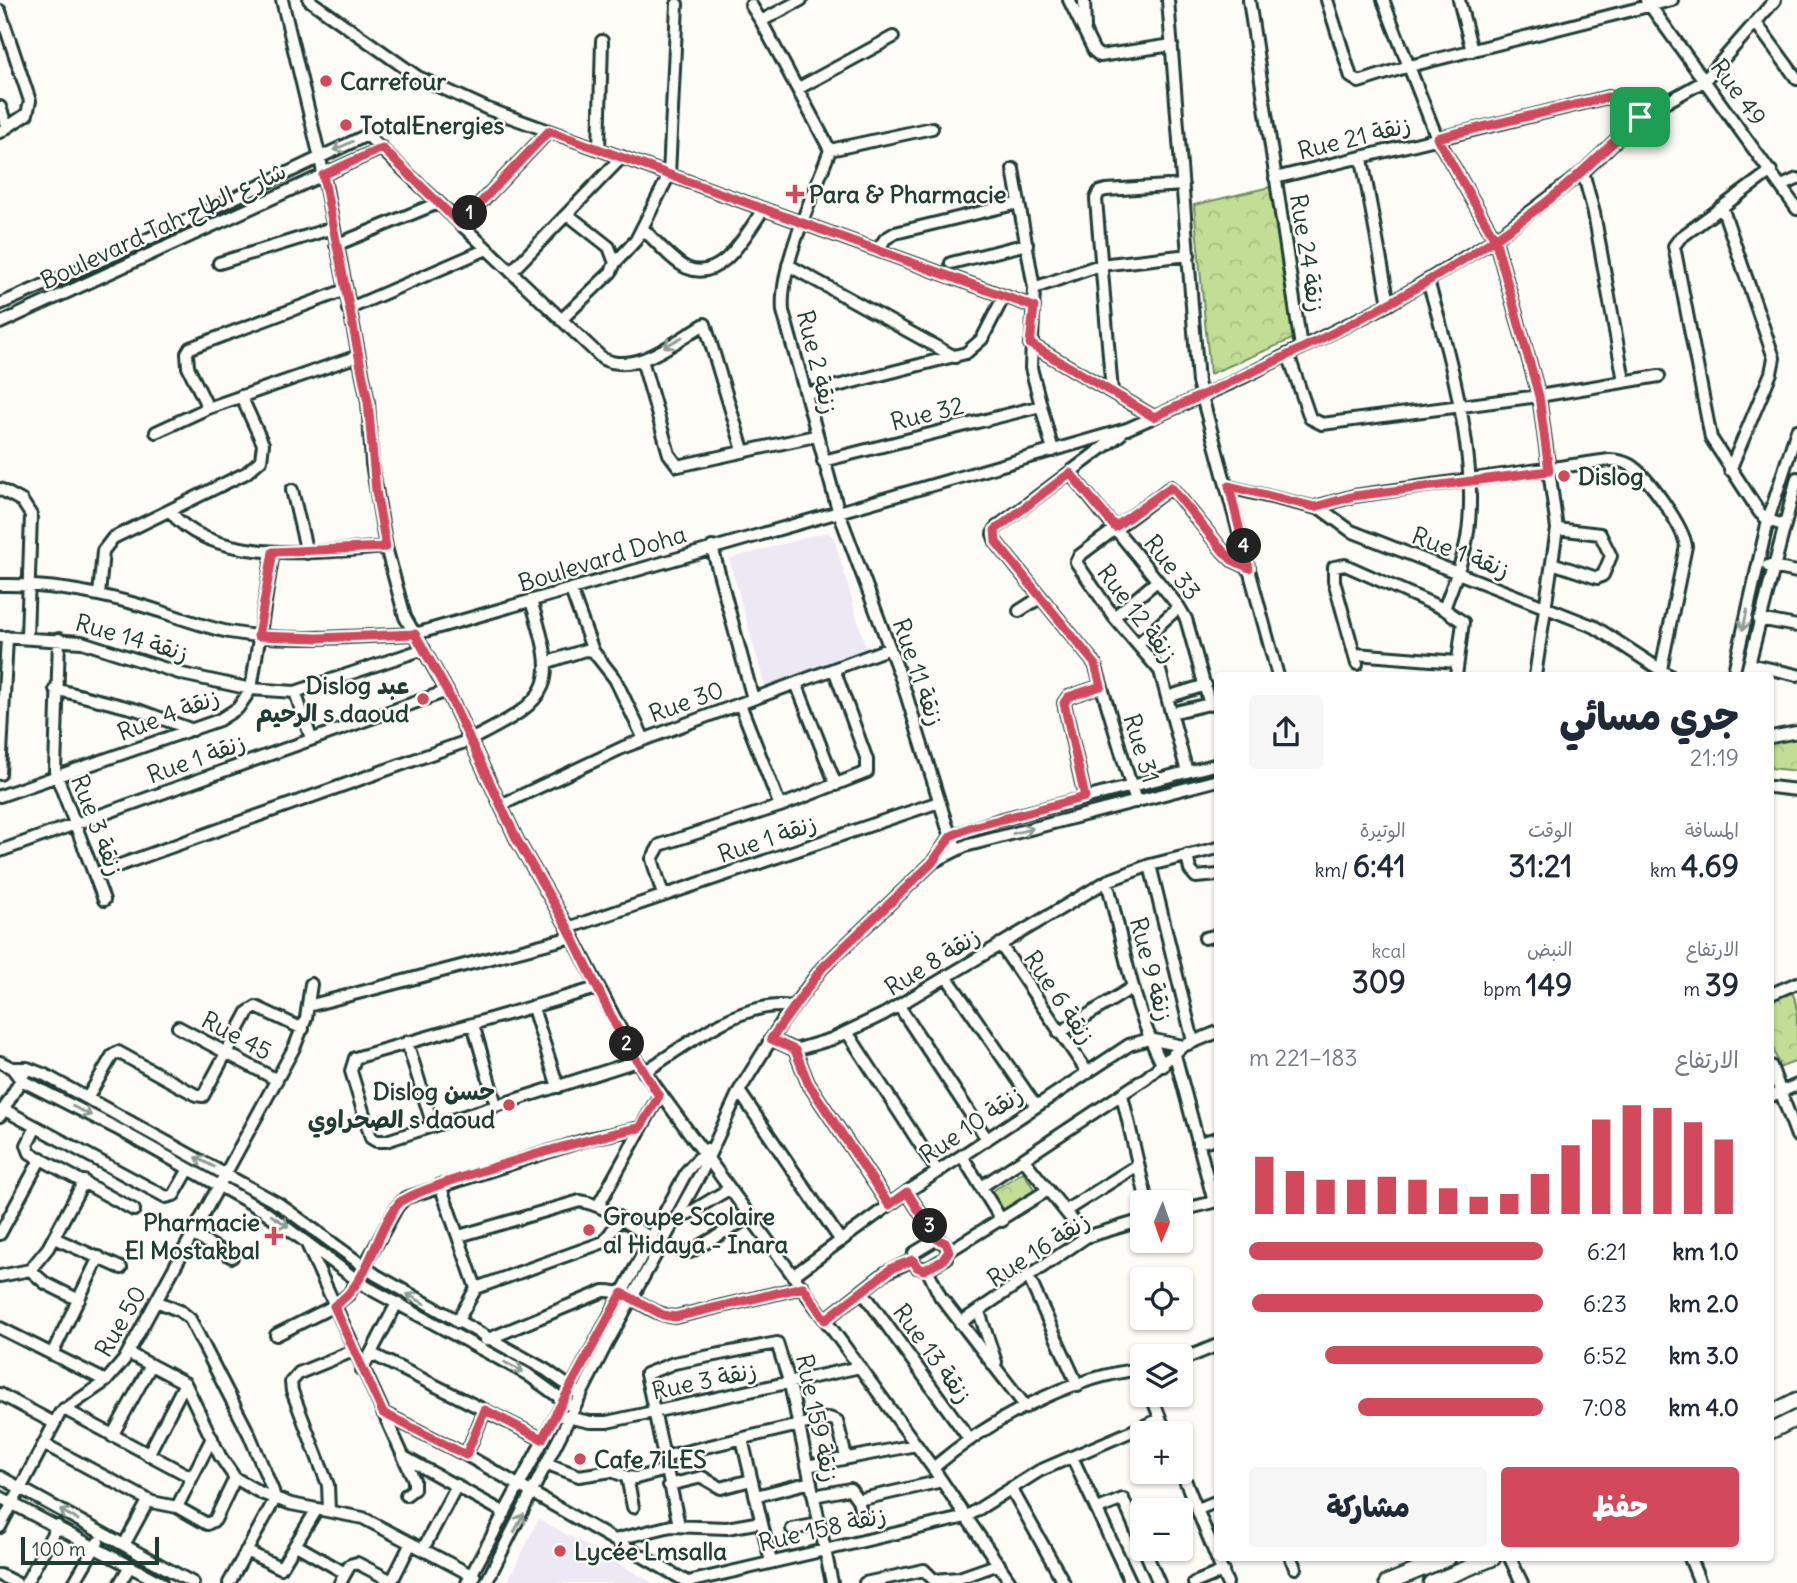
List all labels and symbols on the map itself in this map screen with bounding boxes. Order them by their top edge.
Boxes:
street label: Rue 49 [1705,53,1773,131]
place label: Carrefour [340,66,446,96]
marker: Carrefour [318,73,334,89]
pin [1610,87,1670,147]
street label: Rue 21 زنقة [1294,108,1414,166]
place label: TotalEnergies [360,110,505,140]
marker: TotalEnergies [338,117,354,133]
one-way arrow [334,140,354,154]
street label: Boulevard Tah شارع الطاح [35,155,292,298]
place label: Para & Pharmacie [809,179,1007,209]
marker: Para & Pharmacie [787,186,803,202]
street label: Rue 24 زنقة [1284,192,1332,314]
pin: 1 [452,196,488,230]
street label: Rue 2 زنقة [791,307,845,417]
one-way arrow [663,336,684,349]
street label: Rue 32 [887,389,967,437]
place label: Dislog [1578,461,1644,491]
marker: Dislog [1556,468,1572,484]
street label: Boulevard Doha [514,518,690,598]
street label: Rue 1 زنقة [1408,520,1514,584]
street label: Rue 33 [1138,528,1208,606]
pin: 4 [1226,528,1262,564]
street label: Rue 12 زنقة [1091,558,1185,668]
street label: Rue 14 زنقة [72,607,192,667]
one-way arrow [1738,608,1752,631]
street label: Rue 11 زنقة [887,614,951,730]
place label: Dislog عبد الرحيم s daoud [256,670,409,732]
street label: Rue 30 [645,674,727,728]
street label: Rue 4 زنقة [113,681,223,747]
marker: Dislog عبد الرحيم s daoud [415,691,431,707]
street label: Rue 31 [1117,710,1167,786]
street label: Rue 1 زنقة [143,726,249,790]
street label: Rue 3 زنقة [65,770,131,880]
street label: Rue 1 زنقة [714,807,820,869]
one-way arrow [1011,824,1034,837]
street label: Rue 9 زنقة [1124,914,1180,1024]
street label: Rue 8 زنقة [879,920,985,1002]
street label: Rue 6 زنقة [1018,944,1102,1050]
street label: Rue 45 [197,1004,277,1066]
pin: 2 [610,1026,644,1062]
place label: Dislog حسن الصحراوي s daoud [308,1076,495,1138]
street label: Rue 10 زنقة [914,1079,1028,1169]
marker: Dislog حسن الصحراوي s daoud [501,1097,517,1113]
one-way arrow [71,1105,92,1118]
one-way arrow [196,1155,216,1169]
north arrow [1130,1190,1194,1253]
place label: Groupe Scolaire al Hidaya - Inara [603,1201,789,1259]
street label: Rue 16 زنقة [981,1205,1095,1293]
place label: Pharmacie El Mostakbal [125,1207,260,1265]
pin: 3 [912,1208,948,1244]
one-way arrow [270,1215,290,1229]
marker: Groupe Scolaire al Hidaya - Inara [581,1222,597,1238]
marker: Pharmacie El Mostakbal [266,1228,282,1244]
street label: Rue 50 [88,1280,152,1362]
one-way arrow [407,1292,427,1306]
street label: Rue 13 زنقة [887,1297,979,1409]
street label: Rue 159 زنقة [790,1351,846,1485]
street label: Rue 3 زنقة [649,1354,759,1406]
one-way arrow [503,1361,524,1375]
place label: Cafe 7iLES [594,1444,707,1474]
marker: Cafe 7iLES [572,1451,588,1467]
street label: Rue 158 زنقة [755,1499,889,1557]
one-way arrow [59,1508,80,1521]
one-way arrow [512,1513,526,1534]
scale bar [21,1534,159,1566]
place label: Lycée Lmsalla [574,1536,727,1566]
marker: Lycée Lmsalla [552,1543,568,1559]

